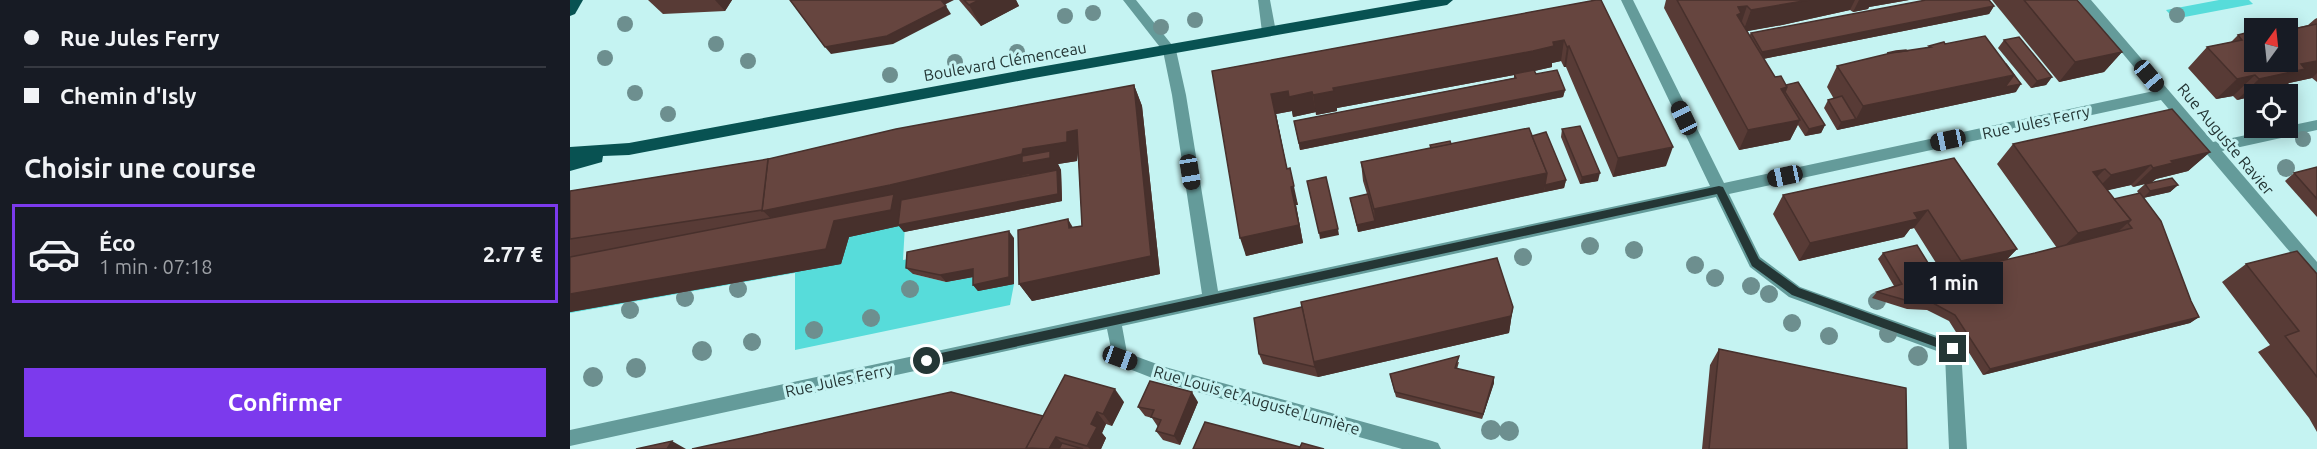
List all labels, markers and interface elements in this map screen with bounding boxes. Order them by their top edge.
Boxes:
north arrow [2244,18,2298,72]
map controls [2244,18,2298,138]
text: Rue Jules Ferry [60,25,220,50]
street label: Boulevard Clémenceau [922,38,1088,84]
car [2131,56,2167,96]
street label: Rue Auguste Ravier [2174,80,2278,198]
text: Chemin d'Isly [60,83,197,108]
button: locate [2244,84,2298,138]
car [1668,98,1700,138]
street label: Rue Jules Ferry [1980,102,2092,142]
car [1929,127,1967,153]
text: Choisir une course [24,153,256,183]
car [1178,153,1202,191]
car [1766,163,1804,189]
icon: car [27,227,81,281]
text: Éco [99,230,136,255]
text: 2.77 € [483,241,543,266]
text: 1 min · 07:18 [99,255,213,278]
callout: 1 min [1904,262,2002,304]
text: 1 min [1928,271,1979,294]
route end [1939,335,1966,362]
car [1100,343,1140,373]
route start [913,347,940,374]
street label: Rue Jules Ferry [783,360,895,400]
street label: Rue Louis et Auguste Lumière [1152,362,1362,438]
button: Confirmer [24,368,546,437]

